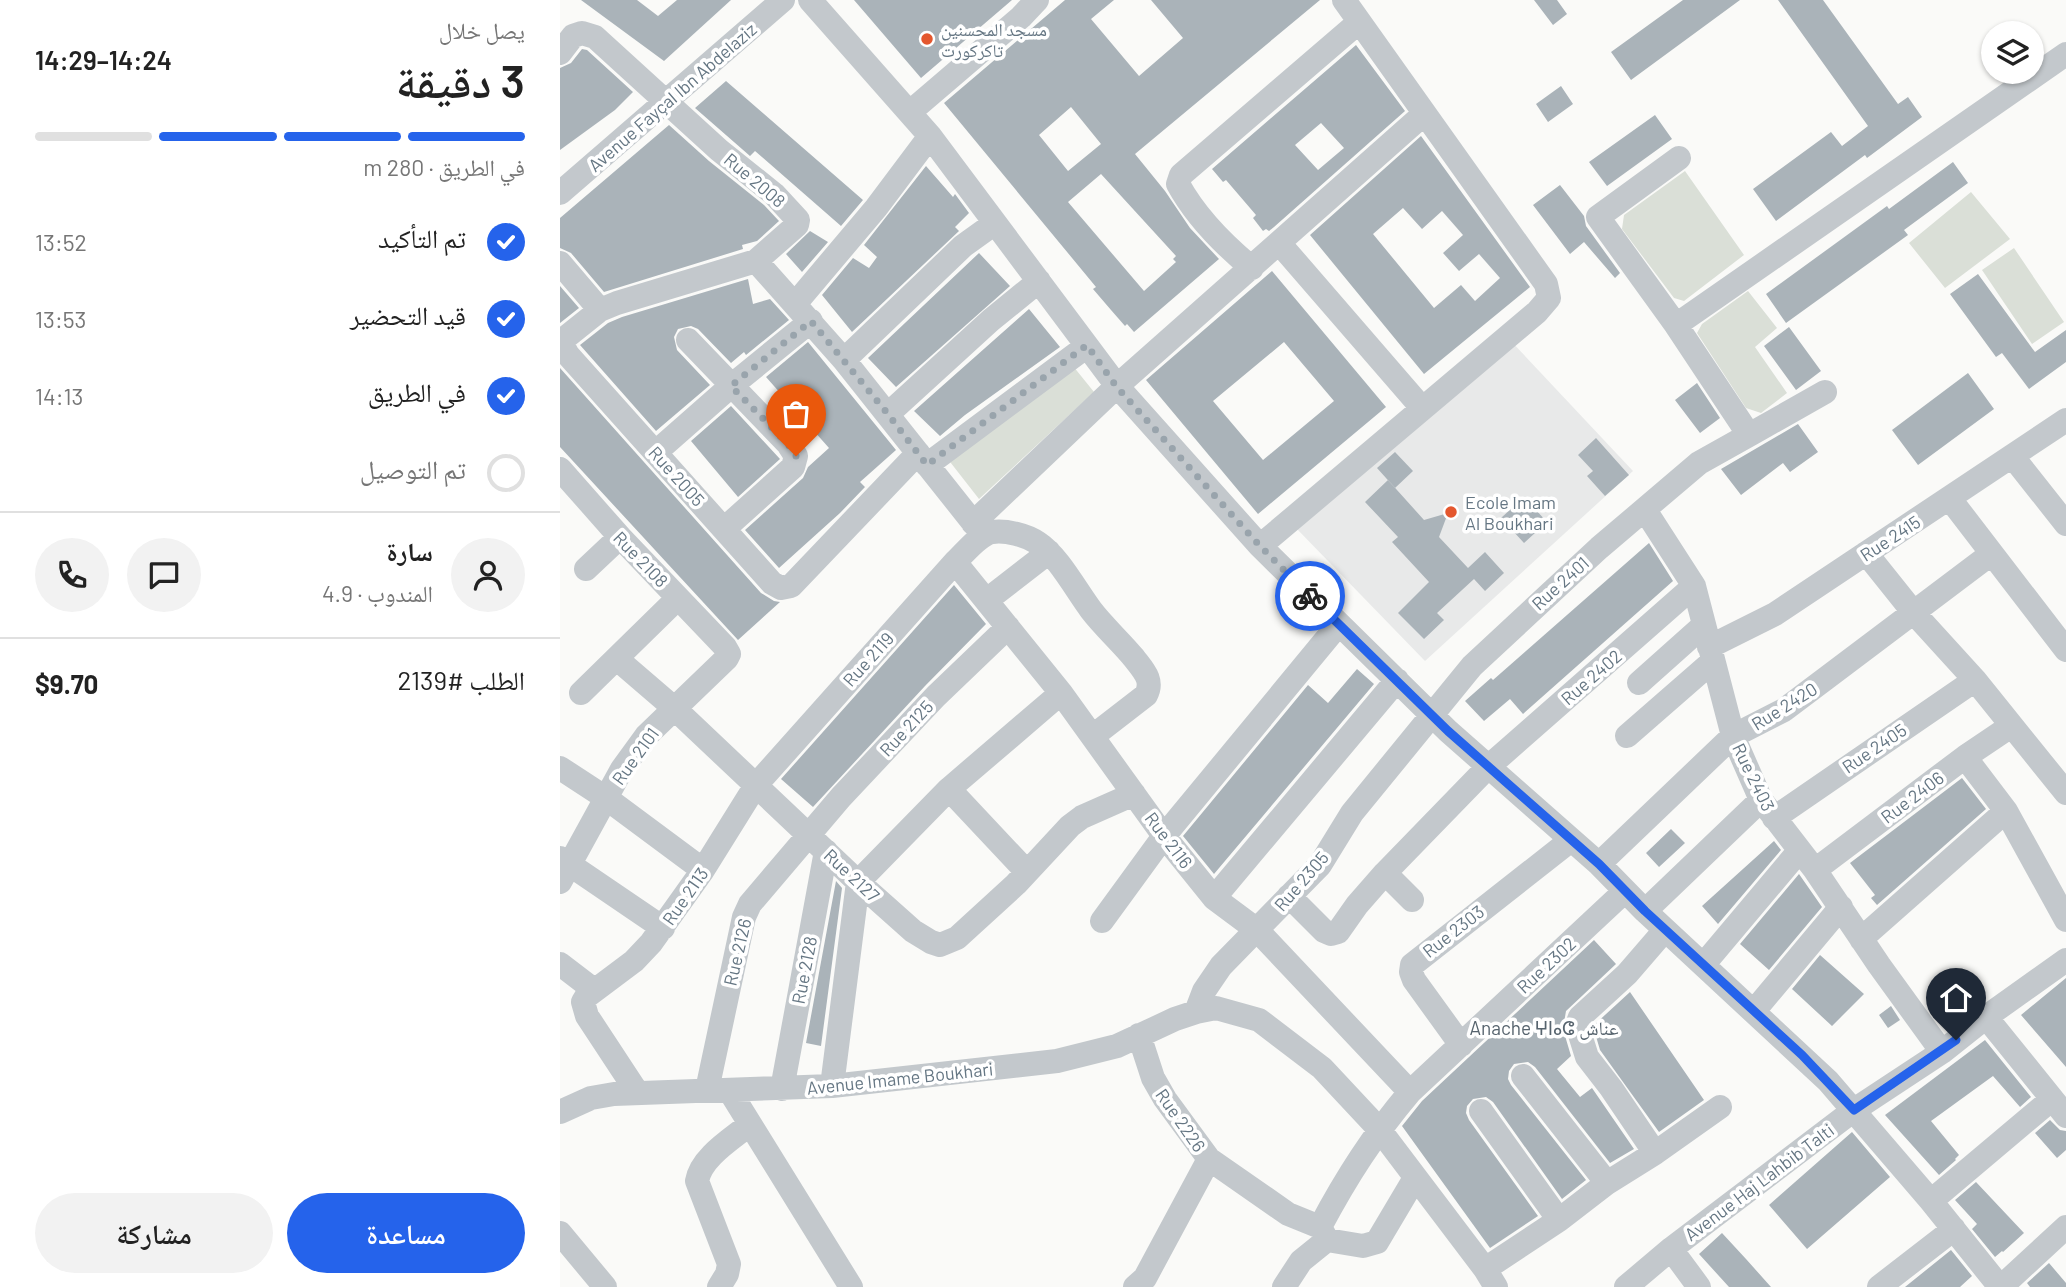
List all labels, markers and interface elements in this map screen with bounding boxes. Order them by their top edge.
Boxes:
text: يصل خلال [439,16,525,44]
street label: Avenue Fayçal Ibn Abdelaziz [583,18,761,176]
place label: مسجد المحسنين تاكركورت [941,18,1047,61]
map controls [1981,21,2044,84]
button: layers [1981,21,2044,84]
marker: مسجد المحسنين تاكركورت [919,31,935,47]
text: 14:24–14:29 [35,44,172,75]
text: 3 دقيقة [396,52,525,107]
street label: Rue 2008 [720,148,790,212]
text: في الطريق · 280 m [363,153,525,181]
text: تم التأكيد [378,222,466,253]
icon: check [487,223,525,261]
text: 13:52 [35,228,87,256]
text: قيد التحضير [350,299,466,330]
icon: check [487,300,525,338]
text: 13:53 [35,305,86,333]
text: في الطريق [368,376,466,407]
icon: check [487,377,525,415]
text: 14:13 [35,382,83,410]
pin [766,384,826,456]
icon: bag [777,395,815,433]
street label: Rue 2005 [644,441,710,511]
text: تم التوصيل [360,453,466,484]
place label: Ecole Imam Al Boukhari [1465,491,1556,534]
marker: Ecole Imam Al Boukhari [1443,504,1459,520]
street label: Rue 2415 [1856,510,1924,566]
street label: Rue 2108 [609,527,673,591]
text: سارة [386,535,433,566]
button: phone [35,538,109,612]
button: chat [127,538,201,612]
button: person [451,538,525,612]
street label: Rue 2401 [1527,552,1593,614]
courier [1275,561,1345,631]
icon: bike [1291,577,1329,615]
text: المندوب · 4.9 [322,579,433,607]
street label: Rue 2119 [838,627,898,691]
street label: Rue 2402 [1556,645,1626,709]
text: الطلب #2139 [397,664,525,695]
text: $9.70 [35,668,98,699]
street label: Rue 2420 [1747,677,1821,735]
street label: Rue 2125 [875,695,937,761]
street label: Rue 2405 [1838,719,1910,777]
street label: Rue 2101 [607,723,663,789]
street label: Rue 2403 [1728,739,1780,815]
street label: Rue 2406 [1876,766,1948,828]
street label: Rue 2116 [1141,807,1197,873]
street label: Rue 2127 [820,844,885,906]
street label: Rue 2305 [1269,847,1333,915]
street label: Rue 2113 [657,863,713,929]
street label: Rue 2303 [1418,900,1488,962]
street label: Rue 2126 [719,916,755,988]
street label: Rue 2302 [1512,932,1580,998]
street label: Rue 2128 [787,934,821,1006]
pin [1926,968,1986,1040]
icon: home [1937,979,1975,1017]
district label: Anache ⵖⵏⴰⵛ عناش [1469,1016,1619,1040]
street label: Avenue Imame Boukhari [806,1057,994,1099]
street label: Rue 2226 [1151,1084,1211,1156]
street label: Avenue Haj Lahbib Talti [1680,1119,1838,1245]
button: مشاركة [35,1193,273,1273]
button: مساعدة [287,1193,525,1273]

